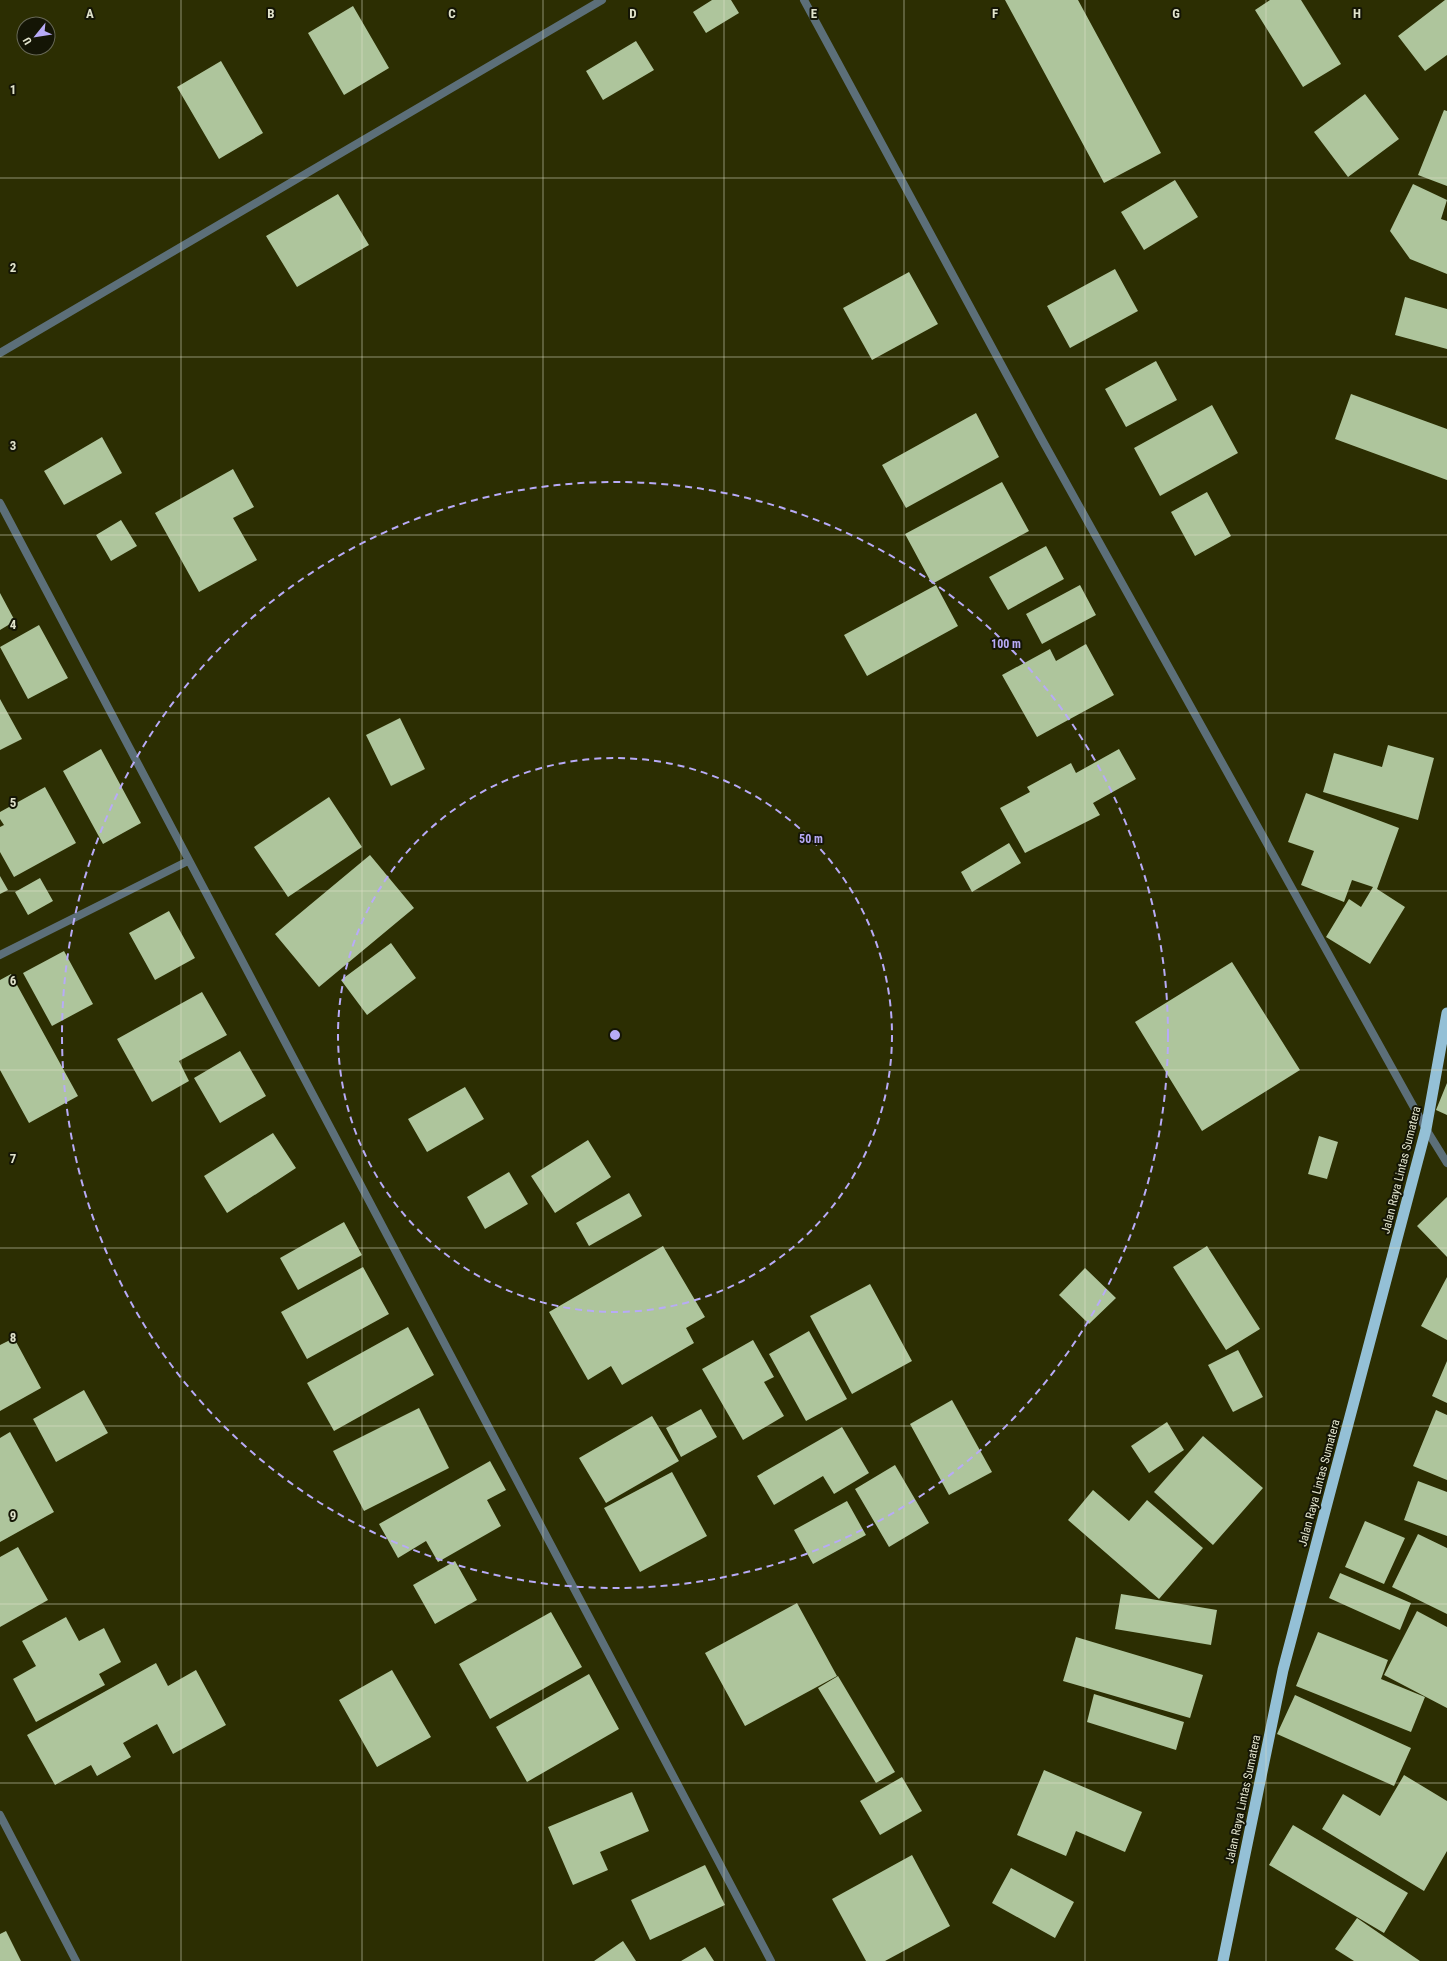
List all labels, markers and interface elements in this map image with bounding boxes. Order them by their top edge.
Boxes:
text: A [86,6,94,21]
text: B [267,6,275,21]
text: C [448,6,456,21]
text: D [629,6,637,21]
text: E [811,6,818,21]
text: F [992,6,998,21]
text: G [1172,6,1180,21]
text: H [1353,6,1361,21]
north arrow [16,16,56,56]
text: U [21,35,35,47]
text: 1 [10,82,16,97]
text: 2 [10,260,17,275]
text: 3 [10,438,16,453]
text: 4 [10,617,17,632]
text: 100 m [991,637,1021,651]
text: 5 [10,795,17,810]
text: 50 m [799,832,823,846]
text: 6 [10,973,17,988]
centre of rings [608,1028,622,1042]
street label: Jalan Raya Lintas Sumatera [1378,1105,1424,1235]
text: 7 [10,1151,17,1166]
text: 8 [10,1330,16,1345]
street label: Jalan Raya Lintas Sumatera [1295,1418,1343,1548]
text: 9 [10,1508,16,1523]
street label: Jalan Raya Lintas Sumatera [1223,1733,1264,1865]

